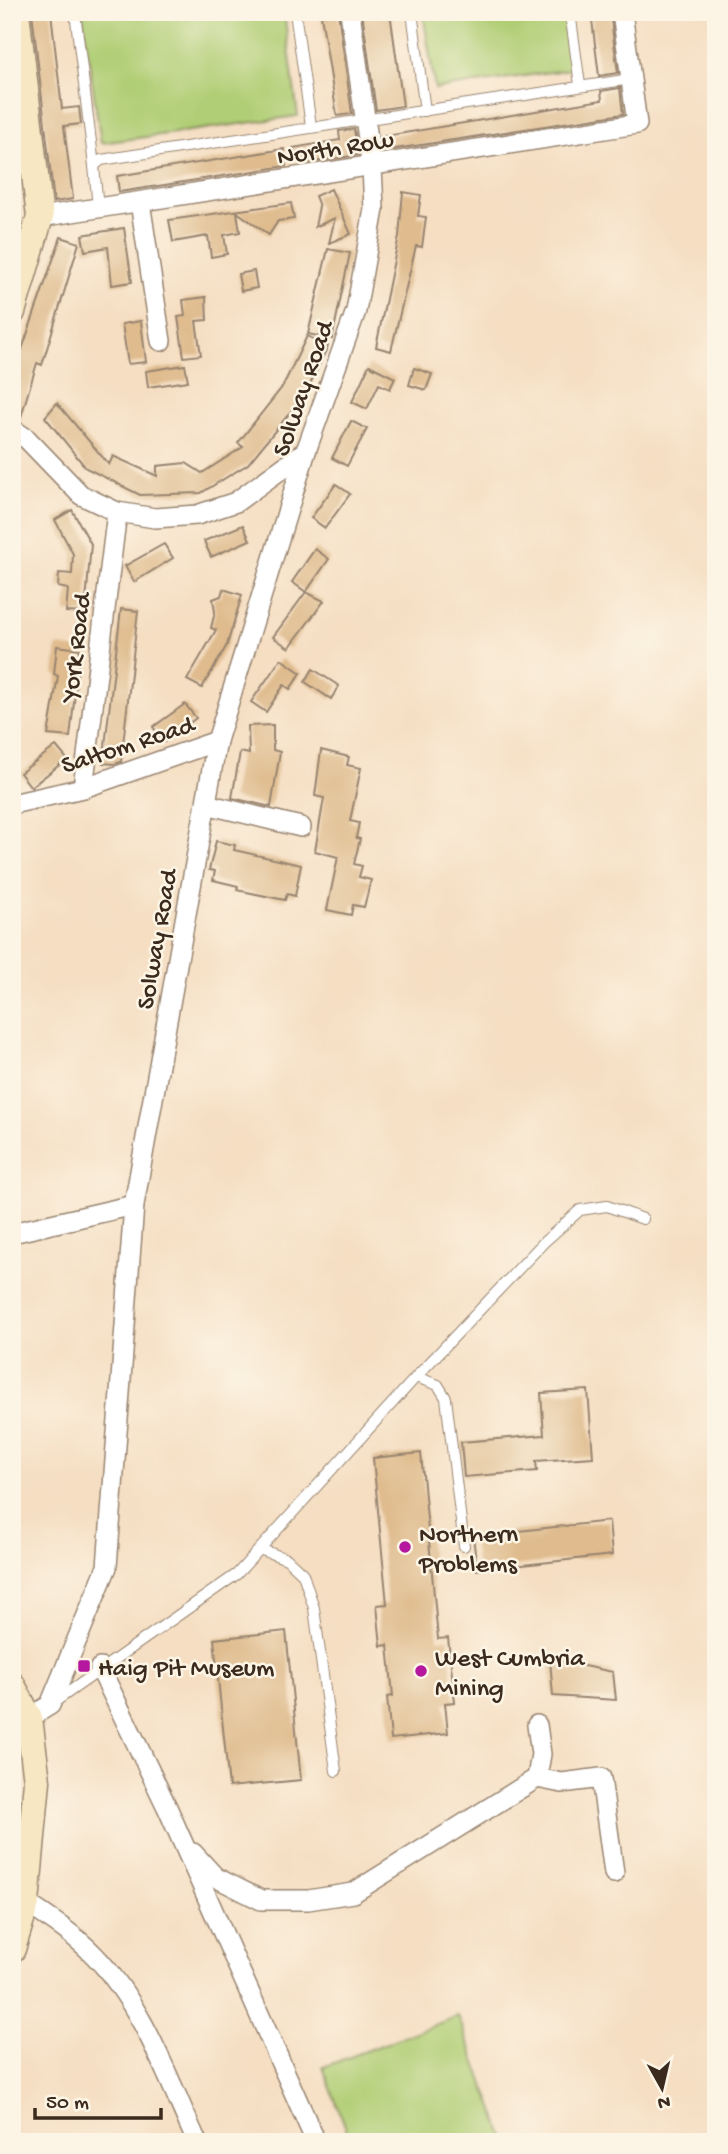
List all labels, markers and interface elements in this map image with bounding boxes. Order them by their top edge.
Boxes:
street label: North Row [275,126,396,175]
street label: Solway Road [268,316,344,461]
street label: York Road [56,590,101,706]
street label: Saltom Road [58,711,200,783]
street label: Solway Road [132,866,187,1012]
place label: Northern Problems [418,1521,519,1582]
marker: Northern Problems [397,1539,413,1555]
place label: West Cumbria Mining [435,1645,586,1706]
place label: Haig Pit Museum [98,1655,275,1686]
marker: Haig Pit Museum [76,1658,92,1674]
marker: West Cumbria Mining [413,1663,429,1679]
north arrow [626,2052,696,2122]
scale bar [35,2077,161,2121]
text: N [656,2089,672,2114]
text: 50 m [46,2092,89,2117]

